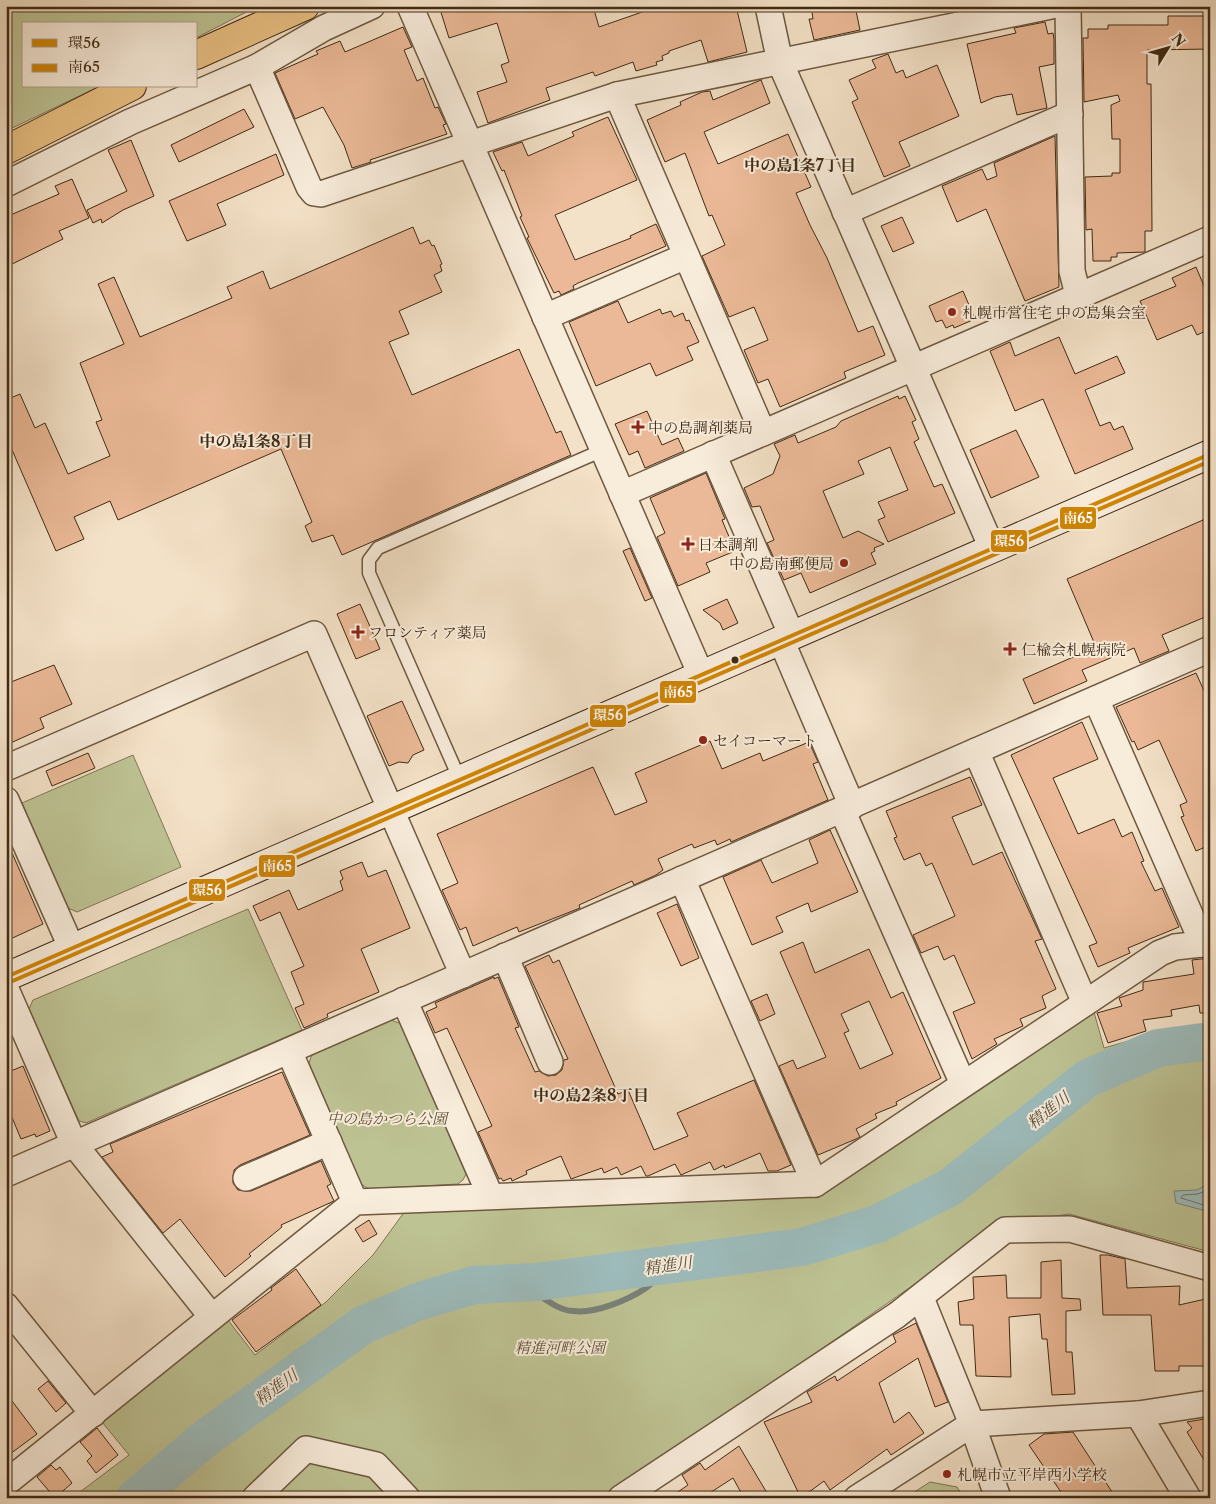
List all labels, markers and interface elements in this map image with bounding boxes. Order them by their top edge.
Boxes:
legend [22,22,198,88]
north arrow [1144,22,1194,72]
text: N [1168,30,1189,50]
text: 環56 [68,33,100,52]
text: 南65 [68,57,100,76]
district label: 中の島1条7丁目 [744,155,856,175]
place label: 札幌市営住宅 中の島集会室 [962,303,1146,322]
marker: 札幌市営住宅 中の島集会室 [946,306,958,318]
place label: 中の島調剤薬局 [648,418,753,437]
marker: 中の島調剤薬局 [632,421,644,433]
district label: 中の島1条8丁目 [199,431,313,451]
line badge: 南65 [1059,506,1097,530]
text: 南65 [1063,509,1093,527]
line badge: 環56 [990,529,1028,553]
text: 環56 [994,532,1024,550]
place label: 日本調剤 [698,535,758,554]
marker: 日本調剤 [682,538,694,550]
place label: 中の島南郵便局 [729,554,834,573]
marker: 中の島南郵便局 [838,557,850,569]
place label: フロンティア薬局 [368,623,487,642]
marker: フロンティア薬局 [352,626,364,638]
place label: 仁楡会札幌病院 [1021,640,1126,659]
marker: 仁楡会札幌病院 [1003,642,1017,656]
unlabelled marker [730,655,740,665]
line badge: 南65 [659,680,697,704]
text: 南65 [663,683,693,701]
line badge: 環56 [589,704,627,728]
text: 環56 [593,706,623,724]
place label: セイコーマート [713,731,817,750]
marker: セイコーマート [697,734,709,746]
line badge: 南65 [258,854,296,878]
text: 南65 [262,857,292,875]
line badge: 環56 [188,878,226,902]
text: 環56 [192,881,222,899]
district label: 中の島2条8丁目 [533,1085,649,1105]
water label: 精進川 [1023,1086,1075,1133]
park label: 中の島かつら公園 [327,1109,450,1128]
water label: 精進川 [643,1251,695,1278]
park label: 精進河畔公園 [515,1338,608,1357]
water label: 精進川 [251,1364,303,1409]
place label: 札幌市立平岸西小学校 [957,1465,1107,1484]
marker: 札幌市立平岸西小学校 [941,1468,953,1480]

